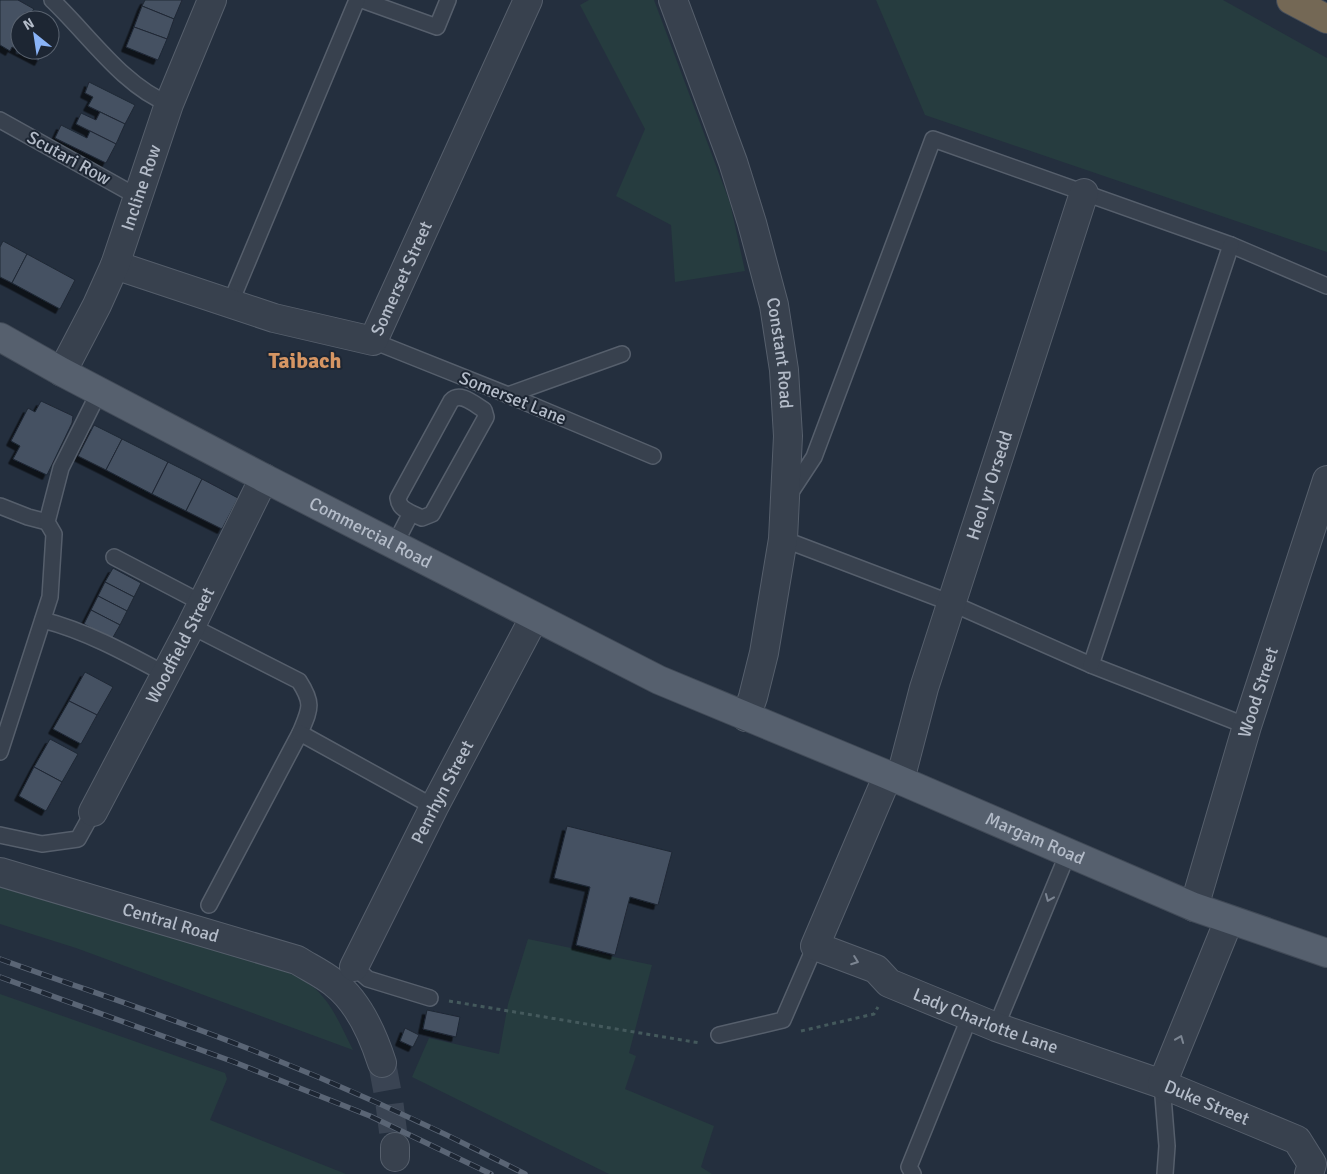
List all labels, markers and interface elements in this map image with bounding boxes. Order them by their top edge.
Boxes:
north arrow [10,10,60,60]
text: N [20,14,37,34]
street label: Scutari Row [23,126,115,190]
street label: Incline Row [116,142,166,234]
street label: Somerset Street [366,218,437,339]
street label: Constant Road [761,295,797,409]
district label: Taibach [269,347,342,374]
street label: Somerset Lane [456,367,570,429]
street label: Heol yr Orsedd [962,428,1017,543]
street label: Commercial Road [306,492,436,573]
street label: Woodfield Street [141,584,219,707]
street label: Wood Street [1233,644,1283,740]
street label: Penrhyn Street [406,736,478,848]
street label: Margam Road [982,807,1088,869]
one-way arrow [1045,893,1056,902]
street label: Central Road [120,898,221,947]
one-way arrow [850,955,859,965]
street label: Lady Charlotte Lane [910,983,1061,1058]
one-way arrow [1174,1035,1185,1044]
street label: Duke Street [1161,1075,1253,1130]

